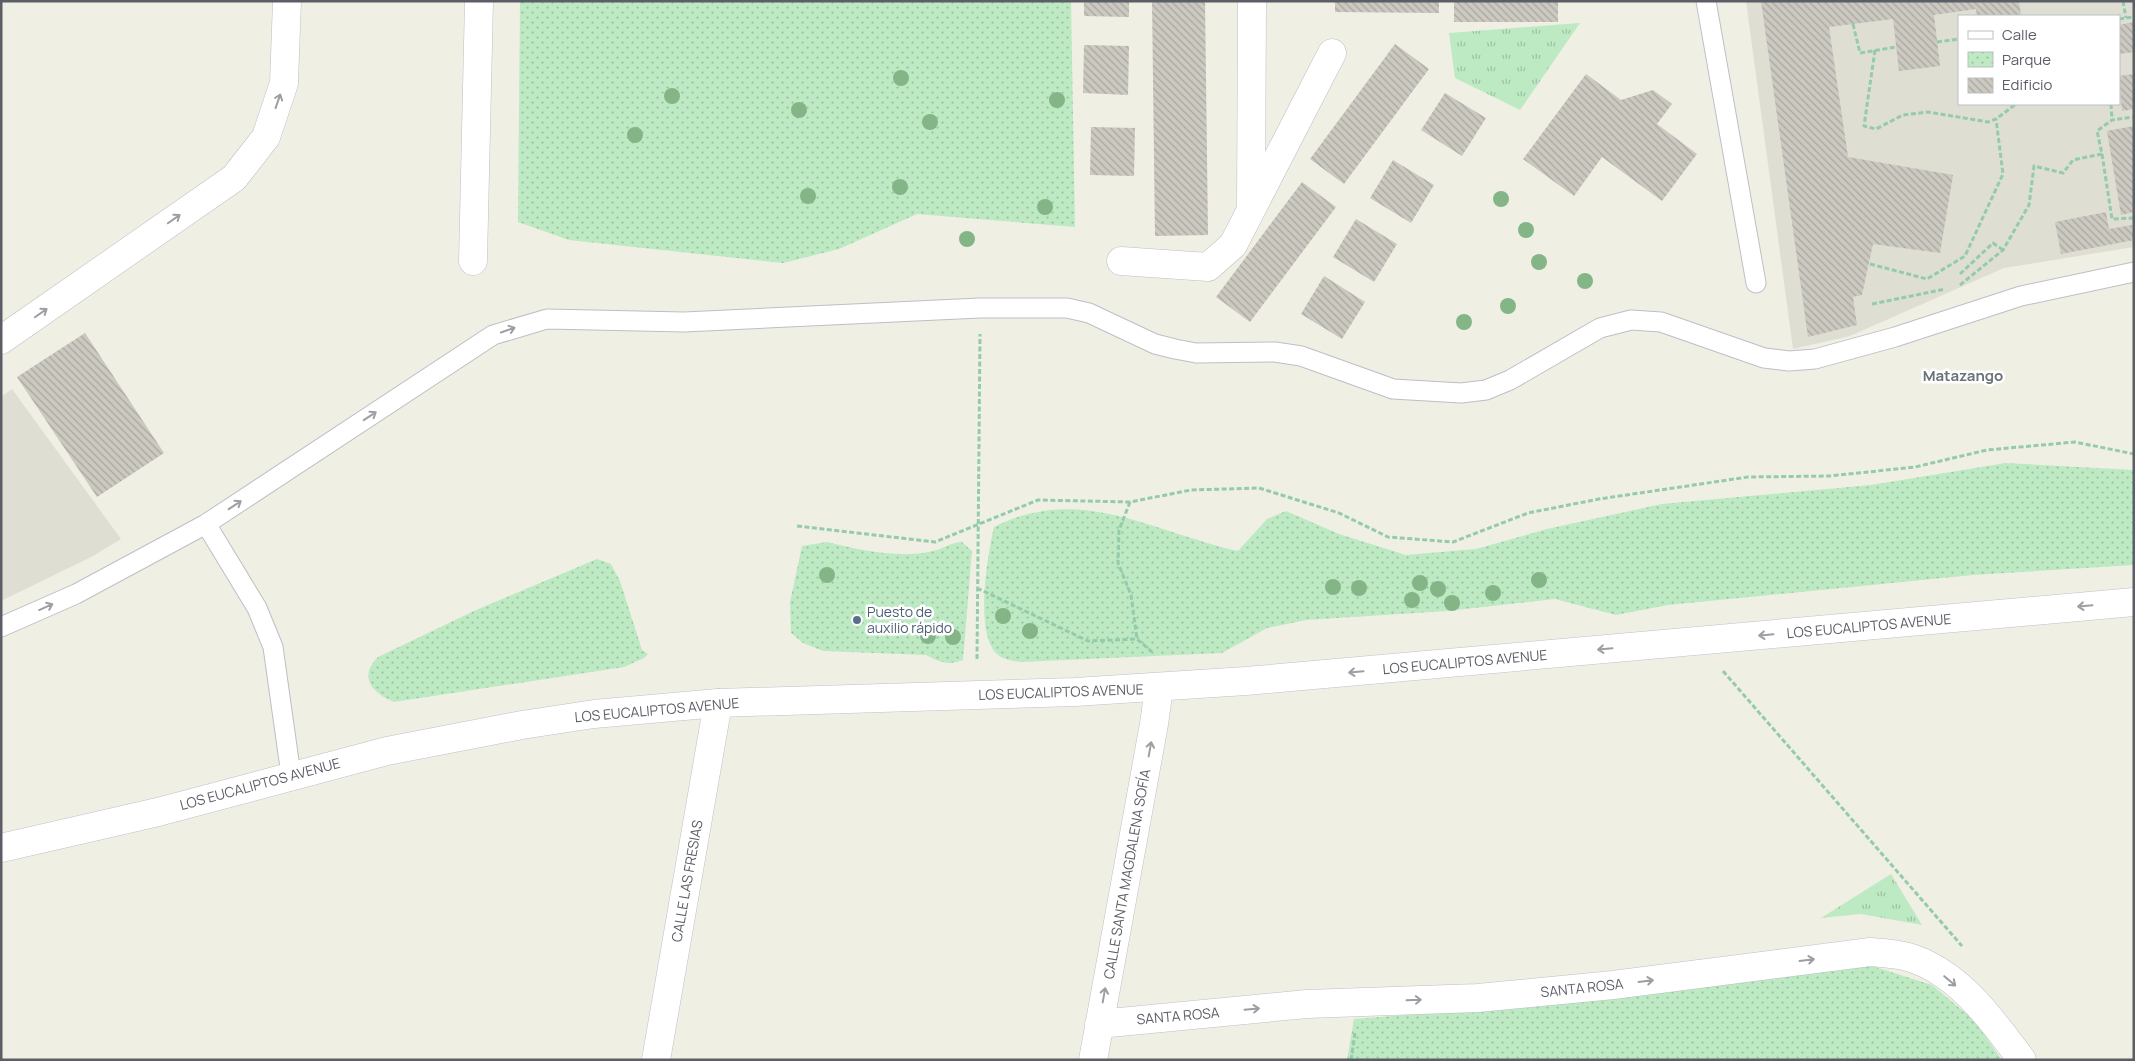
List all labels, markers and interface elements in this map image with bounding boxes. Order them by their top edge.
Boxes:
legend [1958,15,2120,105]
text: Calle [2002,24,2037,45]
text: Parque [2002,49,2051,70]
text: Edificio [2002,74,2053,95]
one-way arrow [274,94,283,109]
one-way arrow [167,214,181,224]
one-way arrow [34,308,48,318]
one-way arrow [500,325,515,334]
district label: Matazango [1923,365,2003,386]
one-way arrow [363,411,377,421]
one-way arrow [227,500,241,510]
one-way arrow [2077,601,2093,611]
one-way arrow [38,602,53,612]
place label: Puesto de auxilio rápido [867,602,952,637]
street label: LOS EUCALIPTOS AVENUE [1786,609,1952,642]
marker: Puesto de auxilio rápido [851,614,863,626]
one-way arrow [1759,630,1775,639]
one-way arrow [1597,644,1613,654]
street label: LOS EUCALIPTOS AVENUE [1382,645,1548,678]
one-way arrow [1348,667,1364,676]
street label: LOS EUCALIPTOS AVENUE [978,679,1144,704]
street label: LOS EUCALIPTOS AVENUE [574,693,740,726]
one-way arrow [1146,741,1155,757]
street label: LOS EUCALIPTOS AVENUE [178,753,342,814]
street label: CALLE SANTA MAGDALENA SOFÍA [1099,767,1154,980]
street label: CALLE LAS FRESIAS [666,818,707,943]
one-way arrow [1799,955,1815,965]
street label: SANTA ROSA [1540,974,1624,1001]
one-way arrow [1638,976,1654,986]
one-way arrow [1944,976,1957,987]
one-way arrow [1100,987,1110,1003]
one-way arrow [1406,996,1422,1005]
street label: SANTA ROSA [1136,1002,1220,1029]
one-way arrow [1244,1004,1260,1014]

